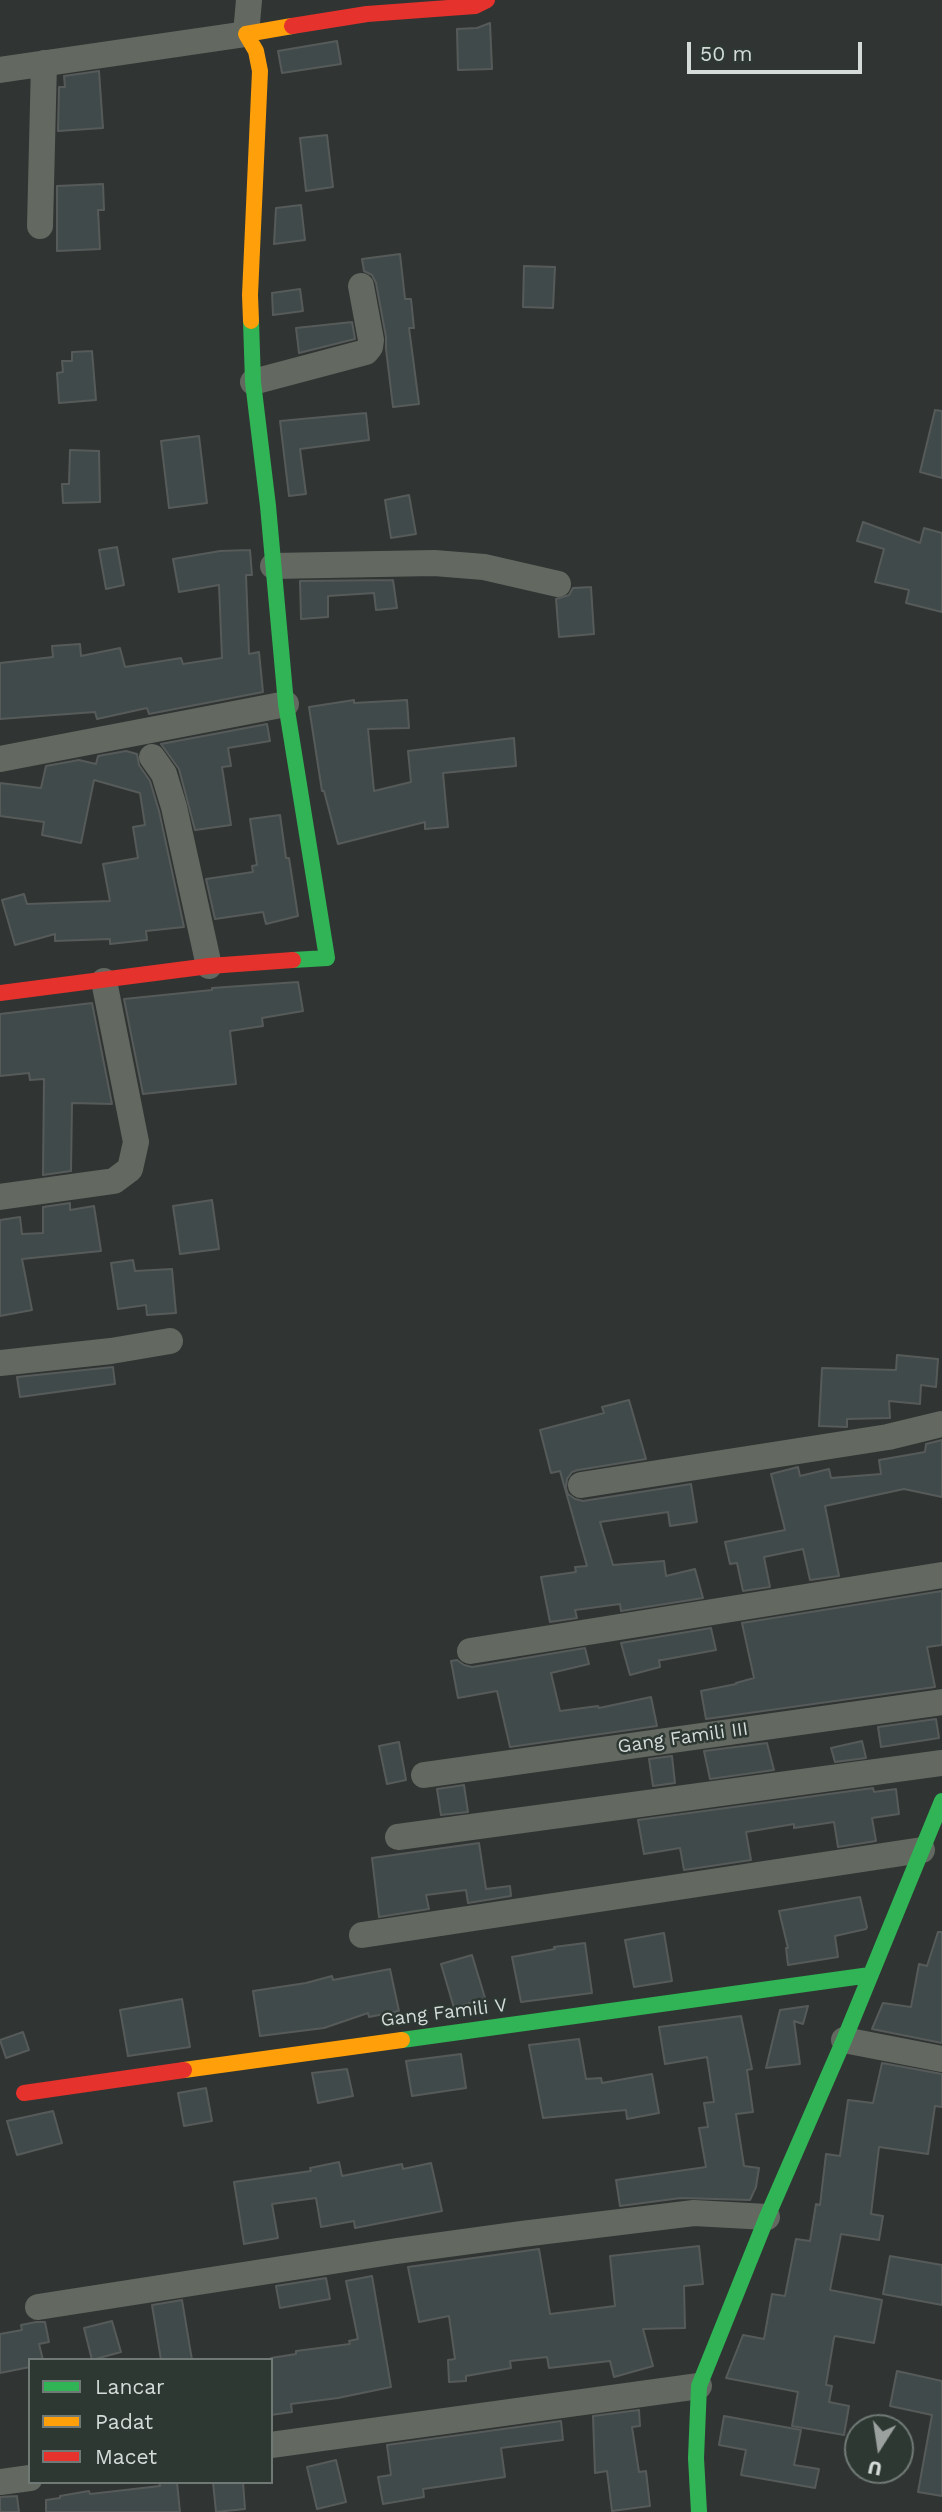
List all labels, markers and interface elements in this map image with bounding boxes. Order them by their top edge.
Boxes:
scale bar [690,28,865,72]
text: 50 m [700,41,752,66]
street label: Gang Famili III [616,1718,750,1758]
street label: Gang Famili V [380,1994,508,2032]
legend [28,2358,273,2484]
text: Lancar [95,2374,165,2399]
text: Padat [95,2409,153,2434]
north arrow [844,2414,914,2484]
text: Macet [95,2444,157,2469]
text: U [866,2455,884,2481]

